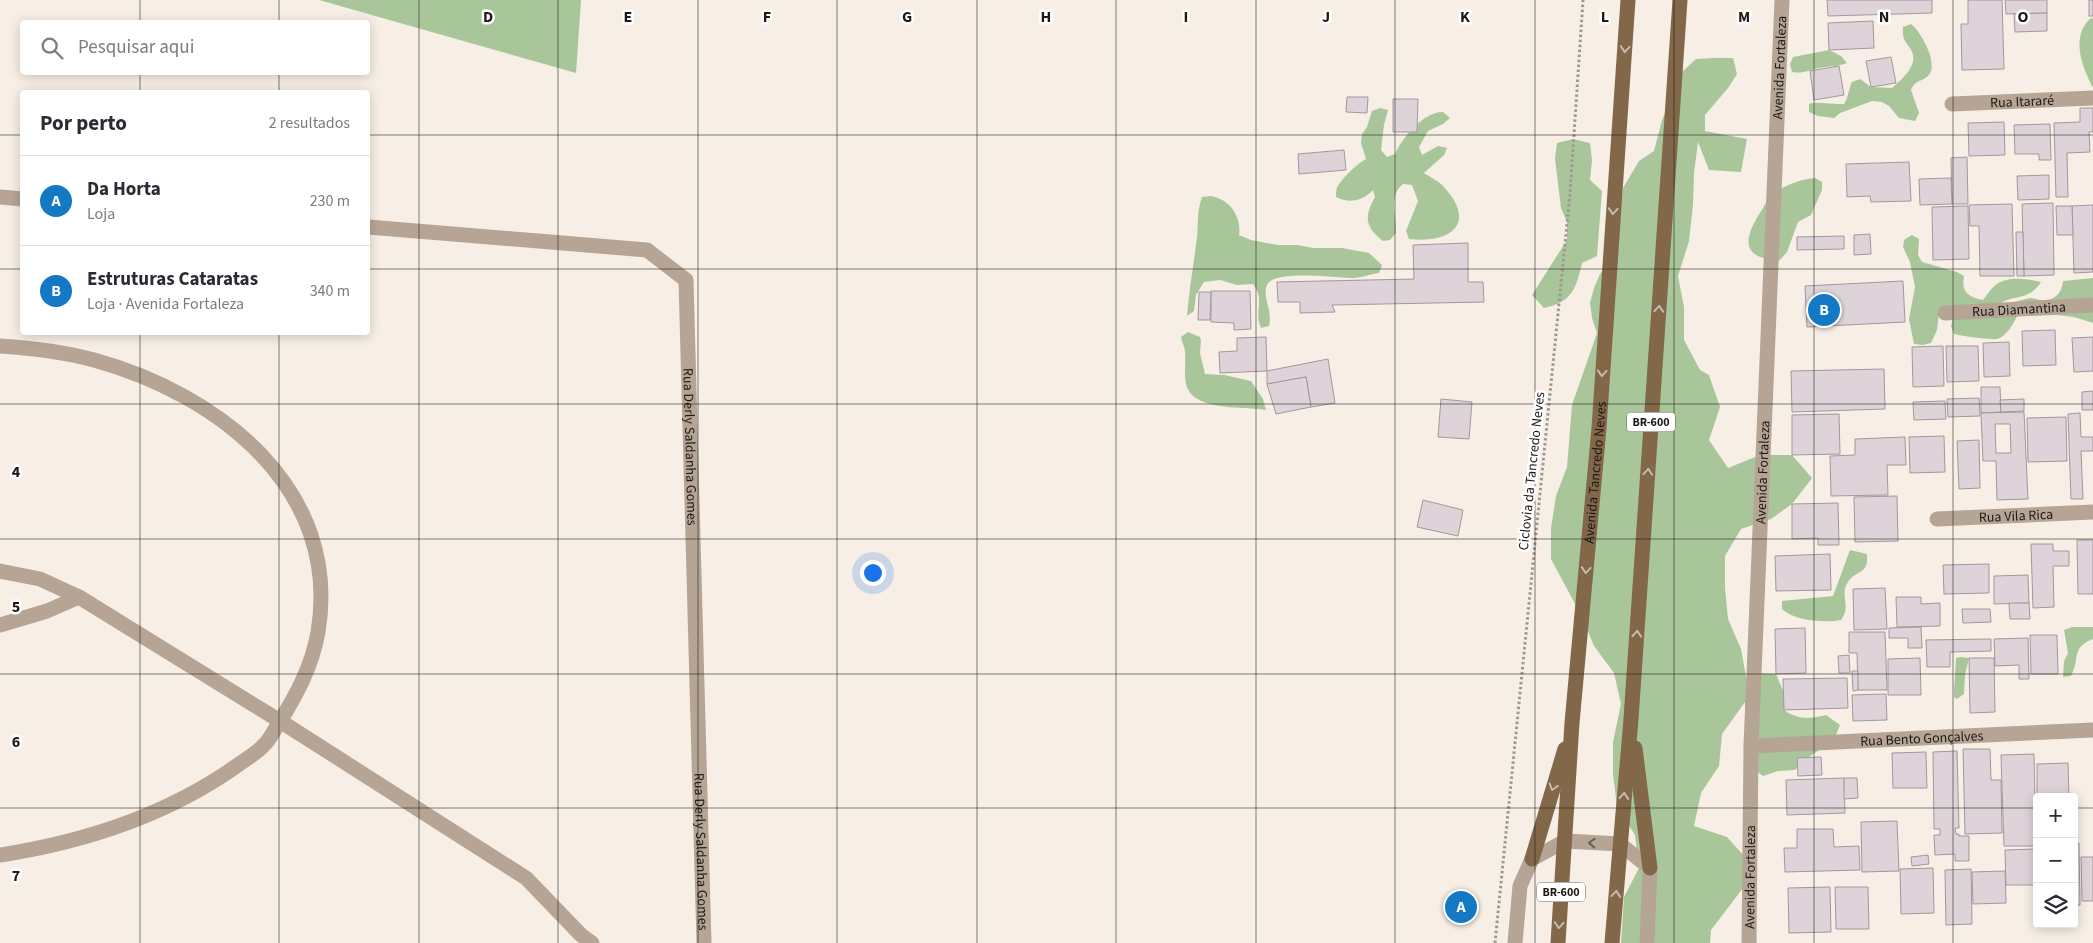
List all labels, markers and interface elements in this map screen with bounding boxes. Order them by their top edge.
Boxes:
text: D [483,6,493,28]
text: E [624,6,632,28]
text: F [763,6,771,28]
text: G [902,6,912,28]
text: H [1041,6,1051,28]
text: I [1184,6,1188,28]
text: J [1322,6,1330,28]
text: K [1460,6,1470,28]
text: L [1601,6,1609,28]
text: M [1738,6,1750,28]
text: N [1879,6,1889,28]
text: O [2018,6,2029,28]
street label: Avenida Fortaleza [1768,15,1792,120]
search box [20,20,370,75]
icon: search [38,34,66,62]
text: Pesquisar aqui [78,34,194,61]
one-way arrow [1619,45,1630,53]
street label: Rua Itararé [1990,91,2054,113]
text: Por perto [40,108,127,138]
text: 2 resultados [269,112,350,134]
text: Da Horta [87,176,161,203]
text: A [51,190,61,212]
text: 230 m [310,190,350,212]
text: Loja [87,203,115,225]
one-way arrow [1608,207,1619,215]
text: Estruturas Cataratas [87,266,258,293]
text: B [51,280,61,302]
text: 340 m [310,280,350,302]
pin: B [1808,291,1840,329]
text: Loja · Avenida Fortaleza [87,293,244,315]
street label: Rua Diamantina [1972,297,2066,323]
one-way arrow [1653,305,1664,313]
street label: Rua Derly Saldanha Gomes [677,368,702,526]
one-way arrow [1597,369,1608,377]
street label: Ciclovia da Tancredo Neves [1514,391,1550,551]
street label: Avenida Tancredo Neves [1579,401,1612,545]
road number: BR-600 [1627,412,1675,432]
street label: Avenida Fortaleza [1751,420,1776,524]
text: 4 [12,461,21,483]
one-way arrow [1642,467,1653,475]
street label: Rua Vila Rica [1978,505,2054,528]
your location [860,560,886,586]
one-way arrow [1581,566,1592,574]
text: 5 [12,596,20,618]
one-way arrow [1631,629,1642,637]
street label: Rua Bento Gonçalves [1860,726,1984,752]
text: 6 [12,731,20,753]
street label: Rua Derly Saldanha Gomes [688,773,713,931]
one-way arrow [1549,782,1559,790]
one-way arrow [1619,791,1630,799]
map controls [2033,793,2078,928]
button: + [2033,793,2078,838]
street label: Avenida Fortaleza [1740,825,1761,929]
one-way arrow [1588,837,1596,848]
button: − [2033,838,2078,883]
text: 7 [12,865,20,887]
road number: BR-600 [1537,882,1585,902]
button: layers [2033,883,2078,928]
pin: A [1445,888,1477,926]
one-way arrow [1610,890,1621,898]
one-way arrow [1554,921,1565,929]

